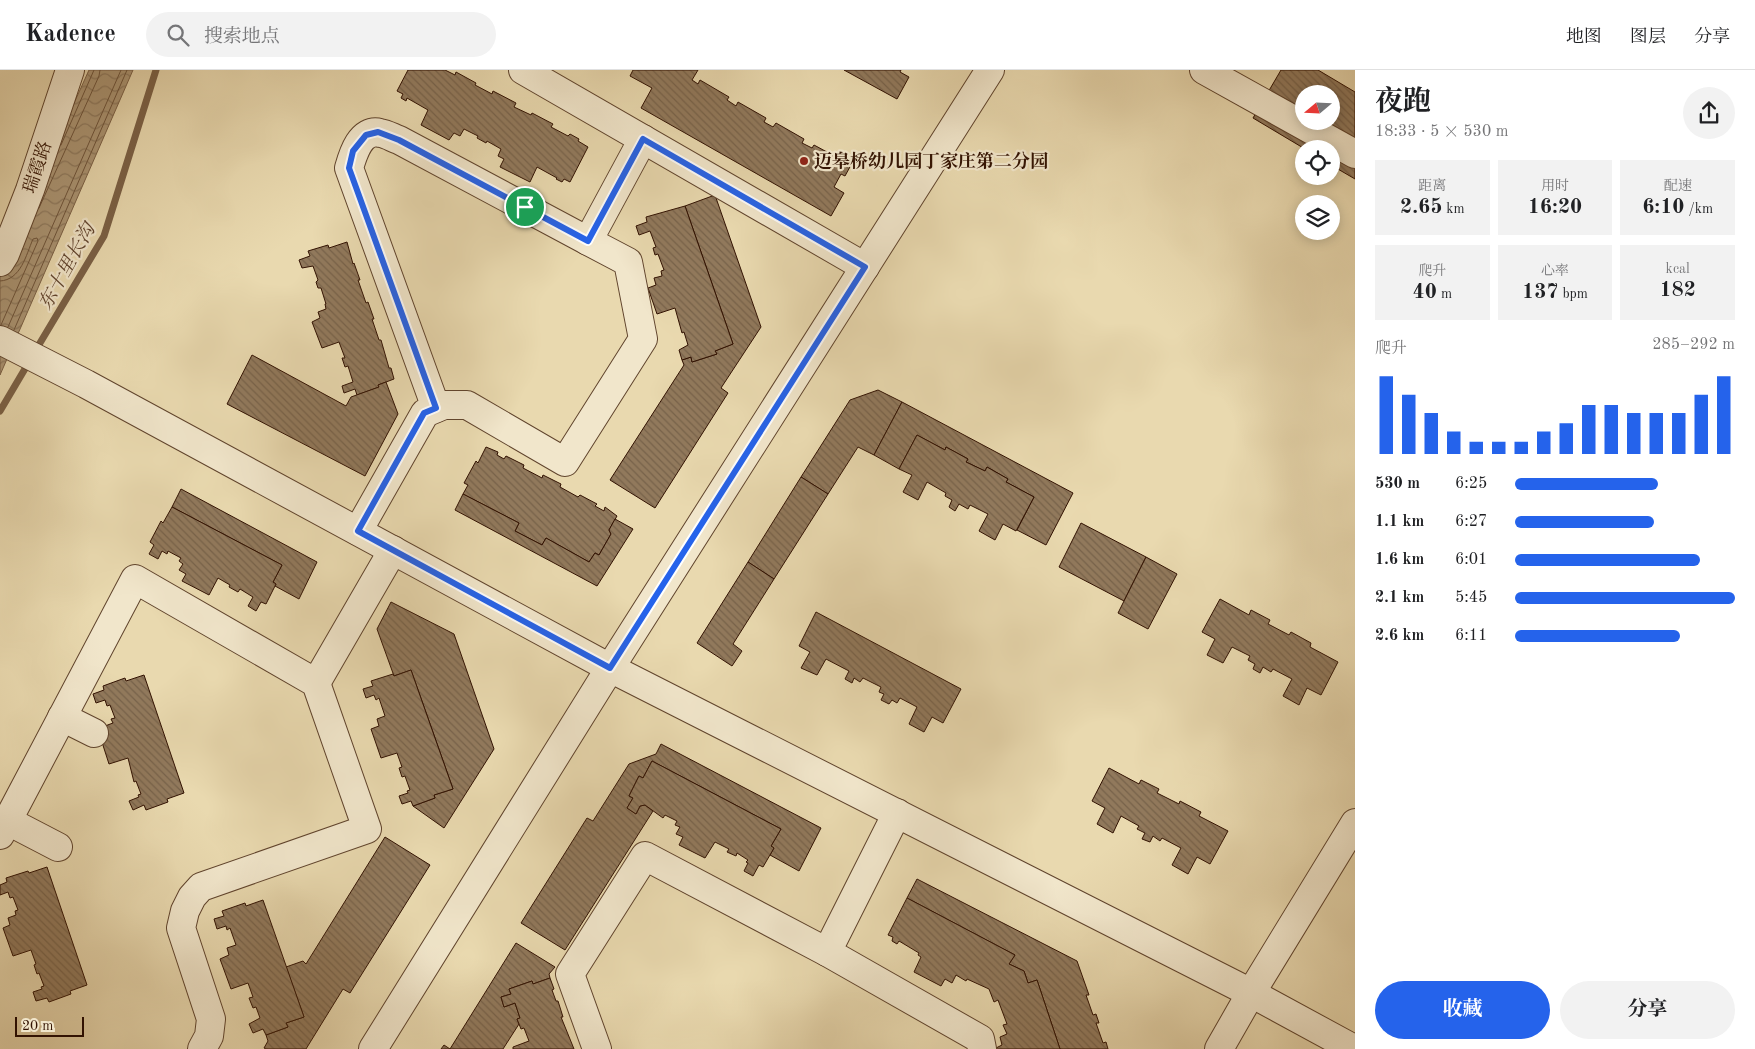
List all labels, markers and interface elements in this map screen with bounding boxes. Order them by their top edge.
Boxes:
search box [146,12,496,57]
icon: search [164,21,192,49]
text: Kadence [25,23,116,47]
text: 搜索地点 [204,28,280,47]
text: 地图 [1566,28,1602,46]
text: 图层 [1630,28,1666,46]
text: 分享 [1694,28,1730,46]
north arrow [1295,85,1340,130]
map controls [1295,85,1340,240]
button: share [1683,87,1735,139]
text: 夜跑 [1375,89,1431,117]
text: 18:33 · 5 × 530 m [1375,124,1508,140]
street label: 瑞霞路 [19,138,55,196]
button: locate [1295,140,1340,185]
place label: 迈皋桥幼儿园丁家庄第二分园 [814,151,1048,171]
marker: 迈皋桥幼儿园丁家庄第二分园 [798,155,810,167]
text: 距离 [1418,179,1446,193]
text: 用时 [1541,179,1569,193]
text: 配速 [1664,179,1692,193]
pin [504,186,546,228]
icon: arrive [511,193,539,221]
button: layers [1295,195,1340,240]
text: 2.65 [1400,197,1442,218]
text: 16:20 [1528,197,1582,218]
text: 6:10 [1642,197,1685,218]
text: km [1442,202,1465,216]
text: /km [1685,202,1713,216]
water label: 东十里长沟 [35,217,101,313]
text: kcal [1666,262,1690,276]
text: 爬升 [1418,264,1446,278]
text: 心率 [1541,264,1569,278]
text: 182 [1659,280,1696,301]
text: 40 [1413,282,1437,303]
text: 137 [1522,282,1559,303]
text: m [1437,287,1452,301]
text: bpm [1559,287,1588,301]
text: 285–292 m [1652,337,1735,353]
text: 爬升 [1375,341,1407,357]
text: 530 m [1375,476,1420,492]
text: 6:25 [1455,476,1487,492]
text: 1.1 km [1375,514,1424,530]
text: 6:27 [1455,514,1487,530]
text: 1.6 km [1375,552,1424,568]
text: 6:01 [1455,552,1487,568]
text: 2.1 km [1375,590,1424,606]
text: 5:45 [1455,590,1487,606]
text: 2.6 km [1375,628,1424,644]
text: 6:11 [1455,628,1487,644]
button: 收藏 [1375,981,1550,1039]
button: 分享 [1560,981,1735,1039]
scale bar [15,1014,84,1037]
text: 20 m [22,1019,53,1033]

